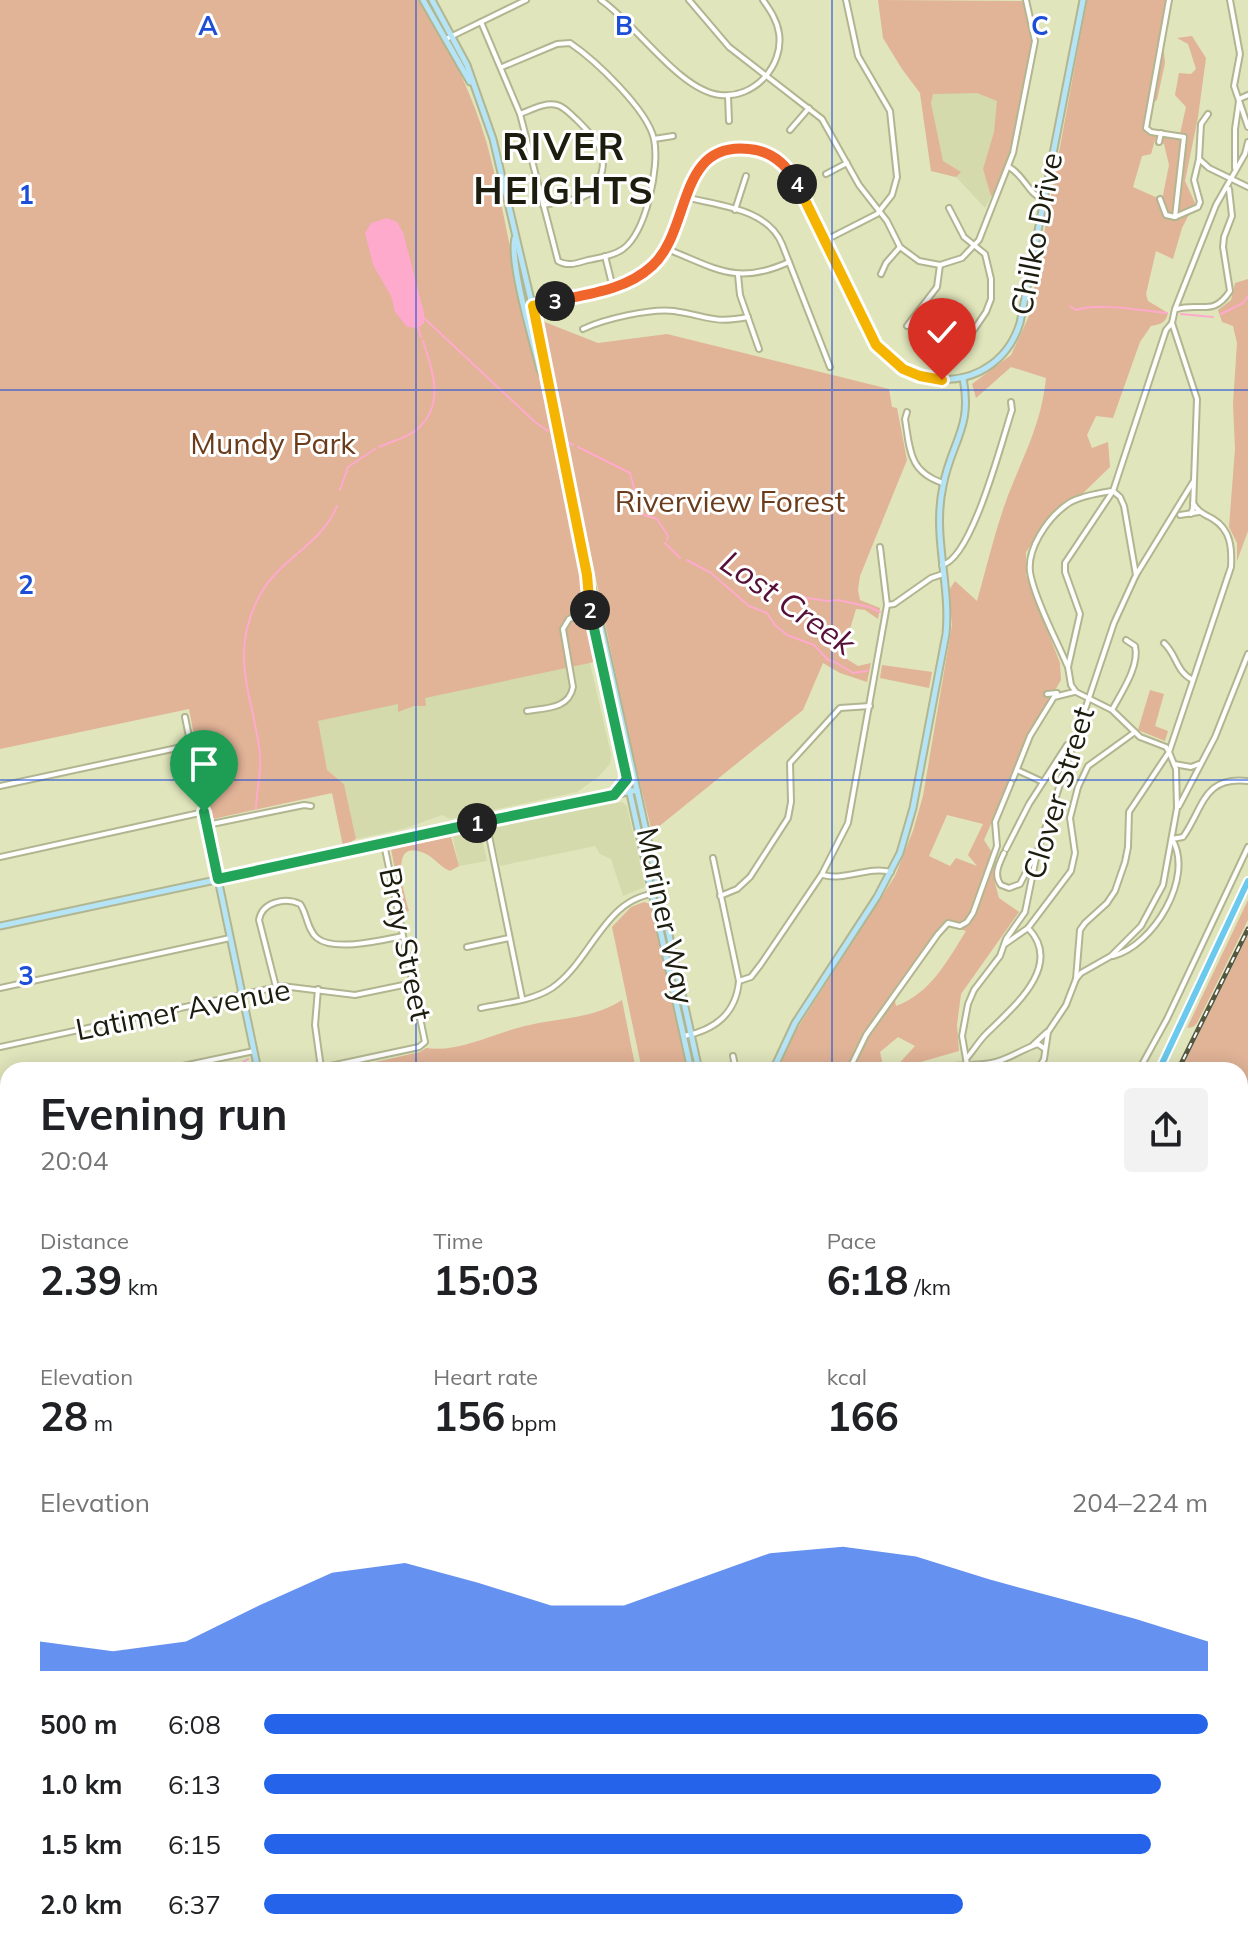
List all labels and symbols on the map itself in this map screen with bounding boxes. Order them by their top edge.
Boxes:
text: A [198,9,218,42]
text: B [615,9,633,42]
text: C [1031,9,1049,42]
district label: RIVER HEIGHTS [473,122,655,214]
street label: Chilko Drive [1002,149,1070,318]
pin: 4 [777,164,817,204]
text: 1 [18,178,34,211]
pin: 3 [535,281,575,321]
pin [908,298,976,380]
park label: Mundy Park [190,424,356,462]
park label: Riverview Forest [615,482,845,520]
water label: Lost Creek [713,541,865,664]
text: 2 [18,568,34,601]
pin: 2 [570,590,610,630]
street label: Clover Street [1014,702,1102,884]
pin [170,730,238,812]
pin: 1 [457,803,497,843]
street label: Mariner Way [629,824,703,1008]
street label: Bray Street [371,864,441,1024]
text: 3 [18,959,34,992]
street label: Latimer Avenue [72,970,293,1048]

